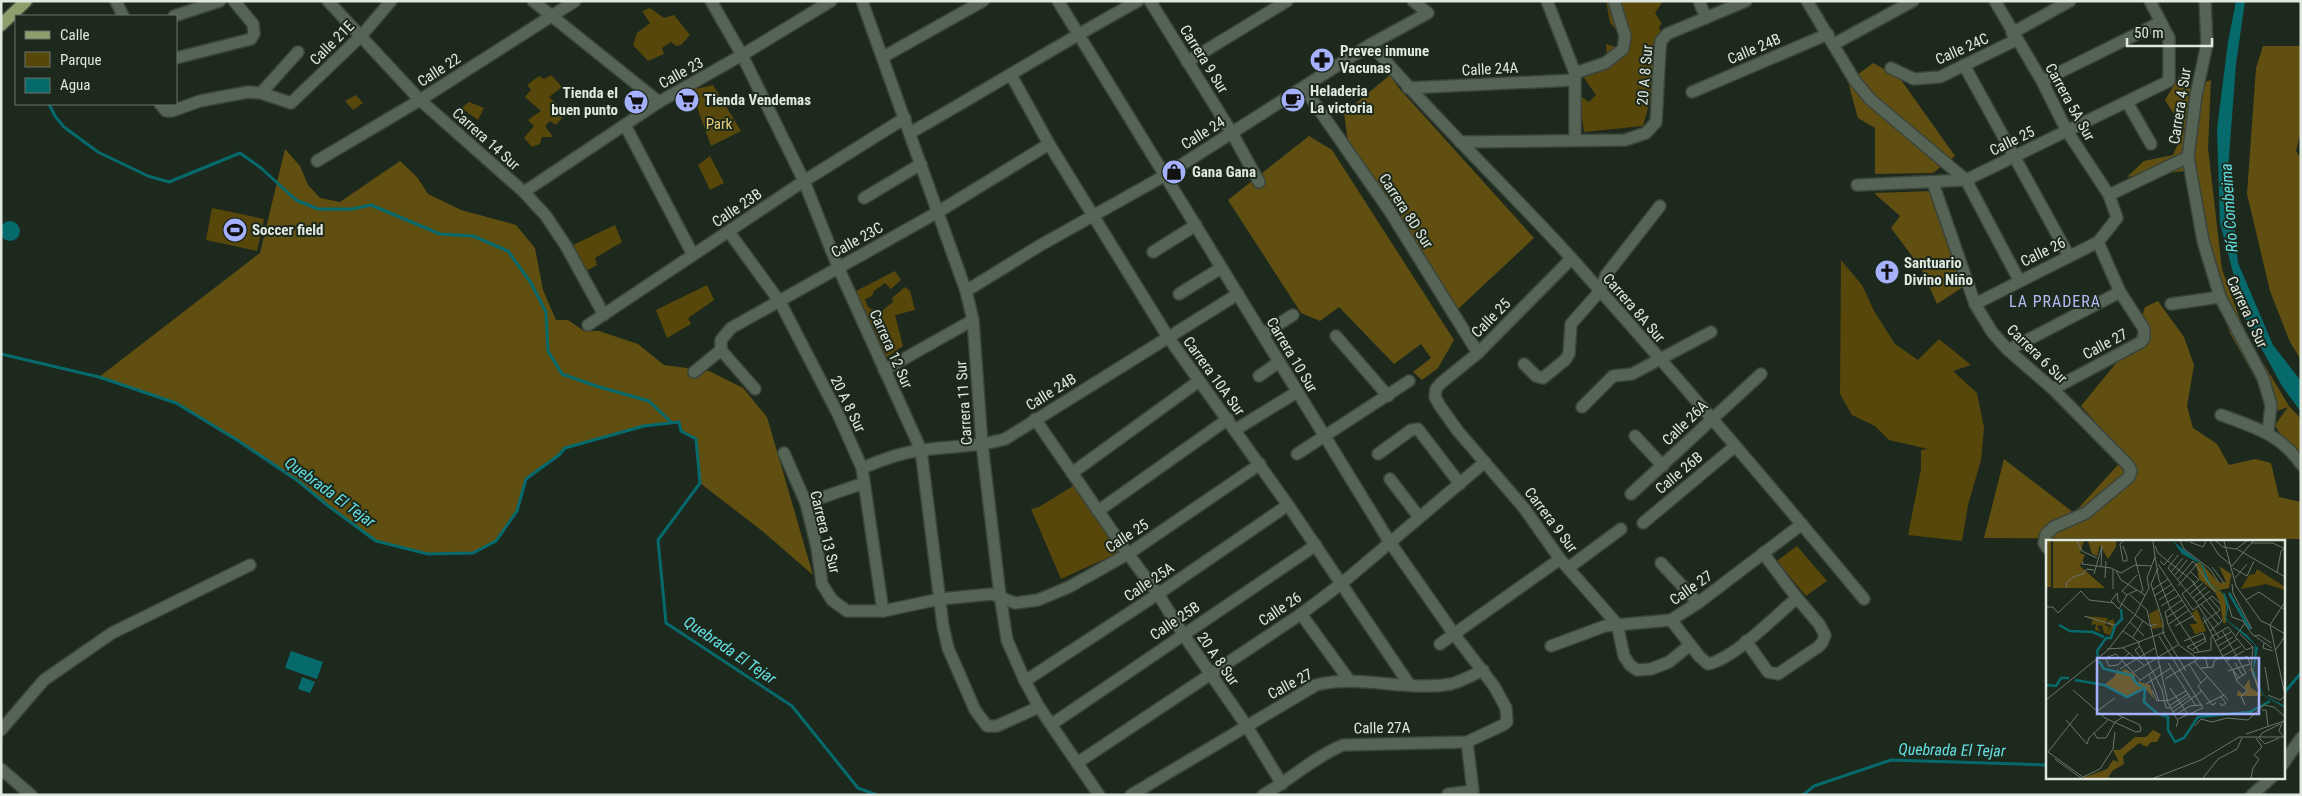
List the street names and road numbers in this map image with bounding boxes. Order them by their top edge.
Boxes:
street label: Calle 21E [306,17,358,69]
street label: Carrera 9 Sur [1176,22,1232,97]
street label: Calle 24C [1933,29,1991,69]
street label: Calle 24B [1725,30,1783,68]
street label: 20 A 8 Sur [1633,44,1657,106]
street label: Calle 22 [414,49,464,91]
street label: Calle 23 [656,54,706,92]
street label: Calle 24A [1461,59,1519,79]
street label: Carrera 5A Sur [2041,60,2099,144]
street label: Carrera 4 Sur [2165,66,2195,145]
street label: Carrera 14 Sur [449,104,524,174]
street label: Calle 24 [1178,113,1228,153]
street label: Calle 25 [1987,122,2037,160]
street label: Carrera 8D Sur [1375,170,1437,252]
street label: Calle 23B [709,185,765,231]
street label: Calle 23C [828,218,886,262]
street label: Calle 26 [2018,233,2068,271]
street label: Carrera 8A Sur [1599,270,1669,347]
street label: Carrera 5 Sur [2223,273,2272,351]
street label: Calle 25 [1468,295,1514,341]
street label: Carrera 12 Sur [866,307,917,392]
street label: Carrera 10 Sur [1263,314,1322,396]
street label: Carrera 6 Sur [2003,321,2071,388]
street label: Calle 27 [2080,325,2130,363]
street label: Carrera 10A Sur [1179,333,1249,419]
street label: Carrera 11 Sur [952,360,976,446]
street label: Calle 24B [1022,370,1080,414]
street label: 20 A 8 Sur [827,373,870,436]
street label: Calle 26A [1658,397,1712,449]
street label: Calle 26B [1652,448,1706,498]
street label: Carrera 9 Sur [1521,484,1582,557]
street label: Carrera 13 Sur [806,489,844,576]
street label: Calle 25 [1102,515,1152,557]
street label: Calle 25A [1121,559,1178,605]
street label: Calle 27 [1666,567,1716,609]
street label: Calle 26 [1255,588,1305,630]
street label: Calle 25B [1147,598,1203,644]
street label: 20 A 8 Sur [1193,629,1243,689]
street label: Calle 27 [1265,665,1315,703]
street label: Calle 27A [1354,719,1411,737]

